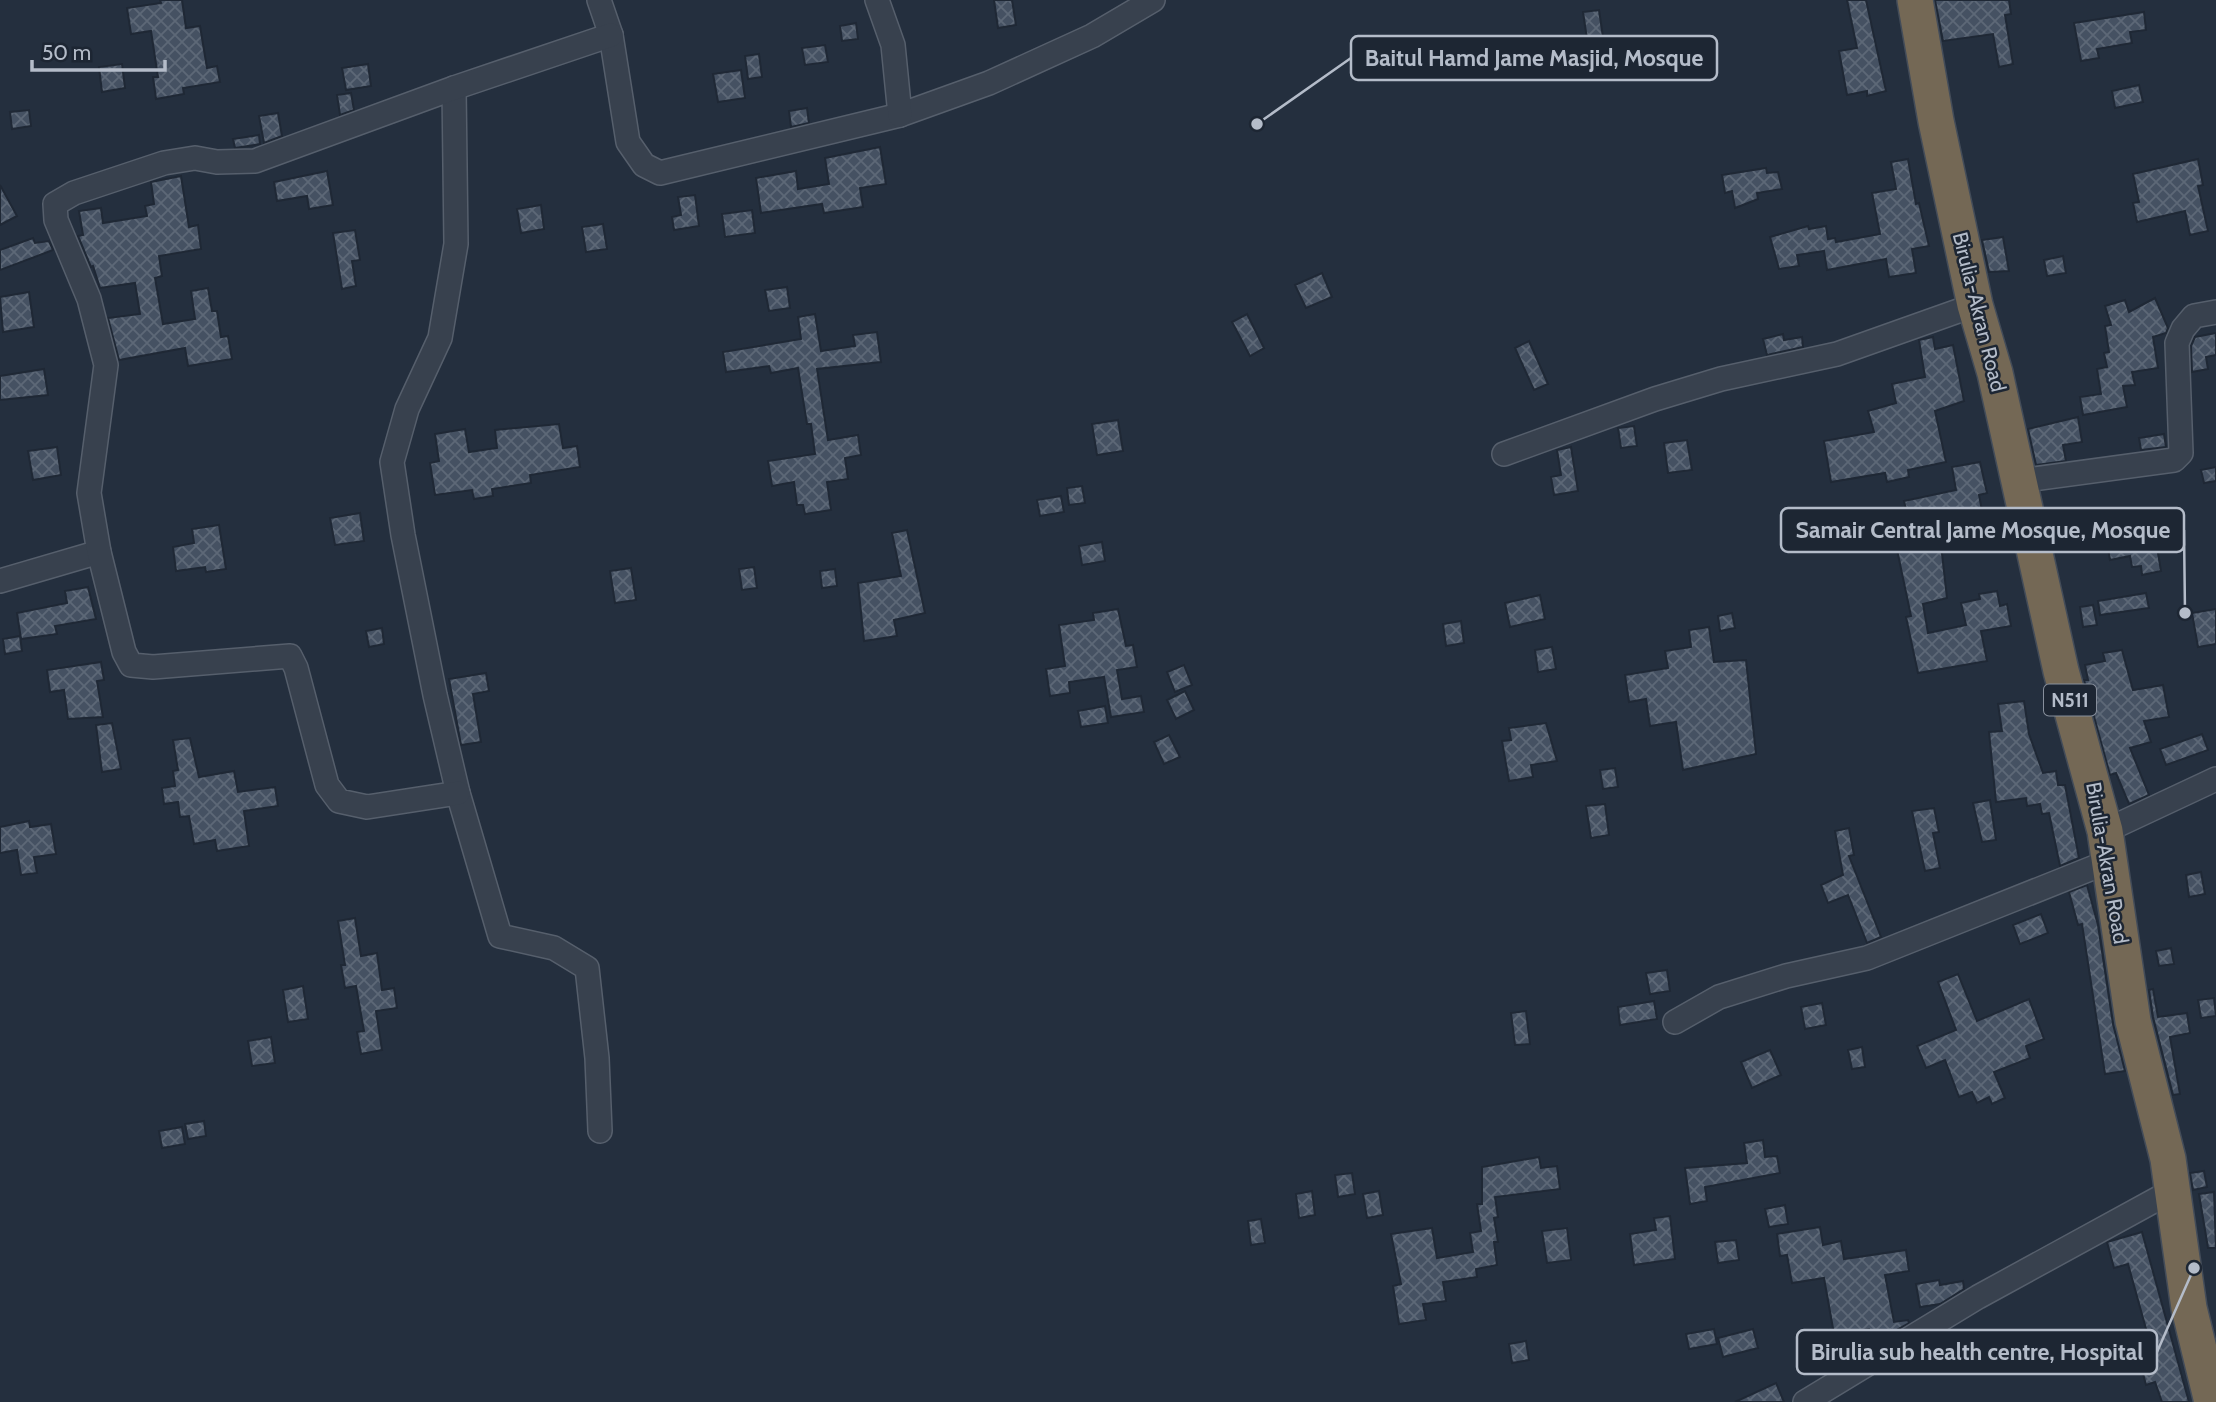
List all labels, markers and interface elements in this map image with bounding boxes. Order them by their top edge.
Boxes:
scale bar [32,28,164,72]
callout: Baitul Hamd Jame Masjid, Mosque [1351,36,1717,80]
text: 50 m [42,40,91,65]
text: Baitul Hamd Jame Masjid, Mosque [1365,44,1703,72]
street label: Birulia-Akran Road [1948,229,2011,394]
callout: Samair Central Jame Mosque, Mosque [1781,508,2184,552]
text: Samair Central Jame Mosque, Mosque [1796,516,2171,544]
road number: N511 [2044,684,2096,716]
street label: Birulia-Akran Road [2081,780,2134,946]
callout: Birulia sub health centre, Hospital [1797,1330,2157,1374]
text: Birulia sub health centre, Hospital [1811,1338,2143,1366]

